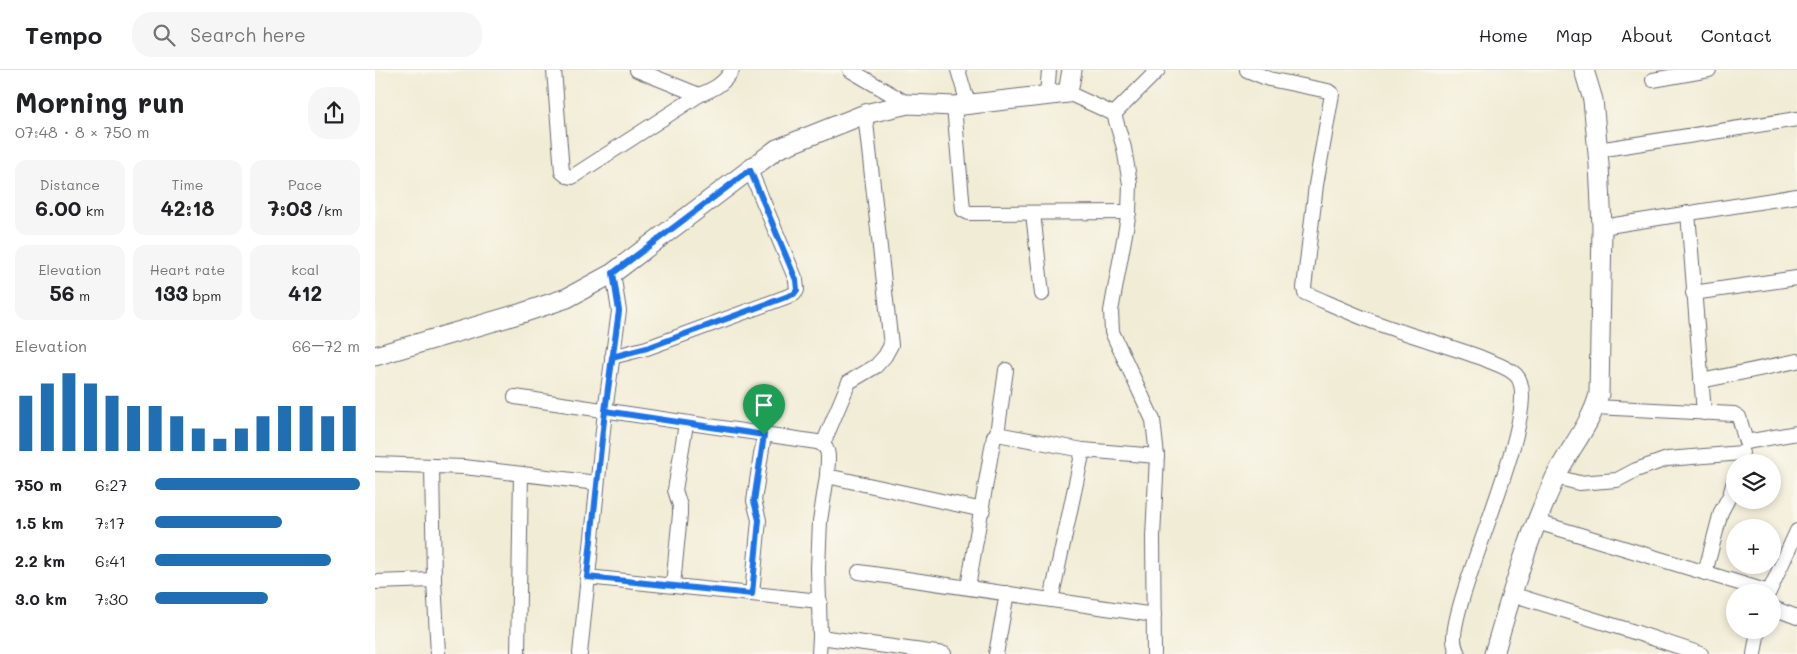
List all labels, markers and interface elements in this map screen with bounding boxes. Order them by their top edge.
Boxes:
search box [132,12,482,57]
text: Tempo [25,19,102,50]
icon: search [150,21,178,49]
text: Search here [190,22,306,47]
text: Home [1479,23,1528,47]
text: Map [1556,23,1592,47]
text: About [1620,23,1673,47]
text: Contact [1701,23,1772,47]
text: Morning run [15,84,184,120]
button: share [308,87,360,139]
text: 07:48 · 8 × 750 m [15,121,150,142]
text: Distance [40,175,100,194]
text: Time [172,175,203,194]
text: Pace [288,175,322,194]
text: 6.00 [35,194,81,221]
text: 42:18 [160,194,215,221]
text: 7:03 [268,194,312,221]
text: km [81,201,104,220]
text: /km [312,201,343,220]
text: Elevation [38,260,101,279]
text: Heart rate [150,260,225,279]
text: kcal [291,260,319,279]
text: 56 [50,279,75,306]
text: 133 [154,279,188,306]
text: 412 [288,279,322,306]
text: m [75,286,90,305]
text: bpm [188,286,221,305]
text: Elevation [15,335,87,356]
text: 66–72 m [292,335,360,356]
pin [743,384,785,435]
icon: arrive [750,391,778,419]
map controls [1726,454,1781,639]
button: layers [1726,454,1781,509]
text: 750 m [15,474,62,495]
text: 6:27 [95,474,127,495]
text: 1.5 km [15,512,63,533]
text: 7:17 [95,512,125,533]
button: + [1726,519,1781,574]
text: 2.2 km [15,550,65,571]
text: 6:41 [95,550,126,571]
button: − [1726,584,1781,639]
text: 3.0 km [15,588,67,609]
text: 7:30 [95,588,128,609]

